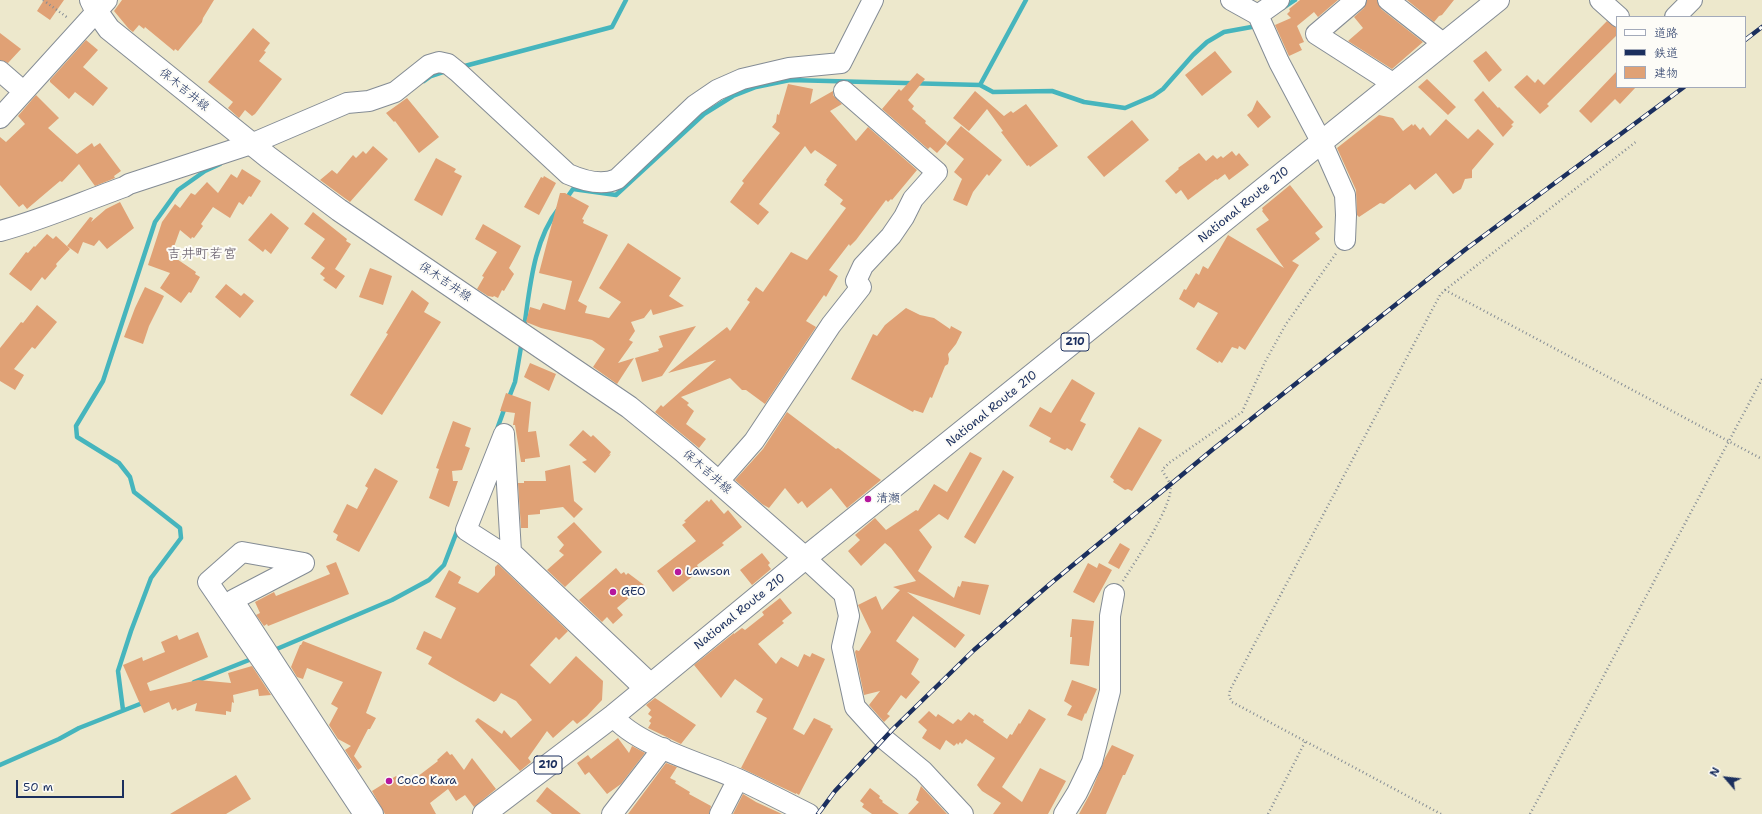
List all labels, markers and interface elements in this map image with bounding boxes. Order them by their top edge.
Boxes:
legend [1616,16,1746,88]
text: 道路 [1654,25,1678,41]
text: 鉄道 [1654,45,1678,61]
text: 建物 [1654,65,1678,81]
street label: 保木吉井線 [156,66,212,114]
street label: National Route 210 [1196,164,1292,246]
district label: 吉井町若宮 [167,246,237,262]
street label: 保木吉井線 [416,259,474,305]
road number: 210 [1061,333,1089,351]
street label: National Route 210 [944,368,1040,450]
street label: 保木吉井線 [680,447,734,497]
place label: 清瀬 [876,492,900,506]
marker: 清瀬 [863,494,873,504]
place label: Lawson [686,565,730,579]
marker: Lawson [673,567,683,577]
street label: National Route 210 [692,571,788,653]
place label: GEO [621,585,646,599]
marker: GEO [608,587,618,597]
road number: 210 [534,756,562,774]
north arrow [1706,758,1746,798]
text: N [1706,765,1724,780]
scale bar [18,772,126,798]
place label: CoCo Kara [397,774,457,788]
marker: CoCo Kara [384,776,394,786]
text: 50 m [23,779,53,795]

